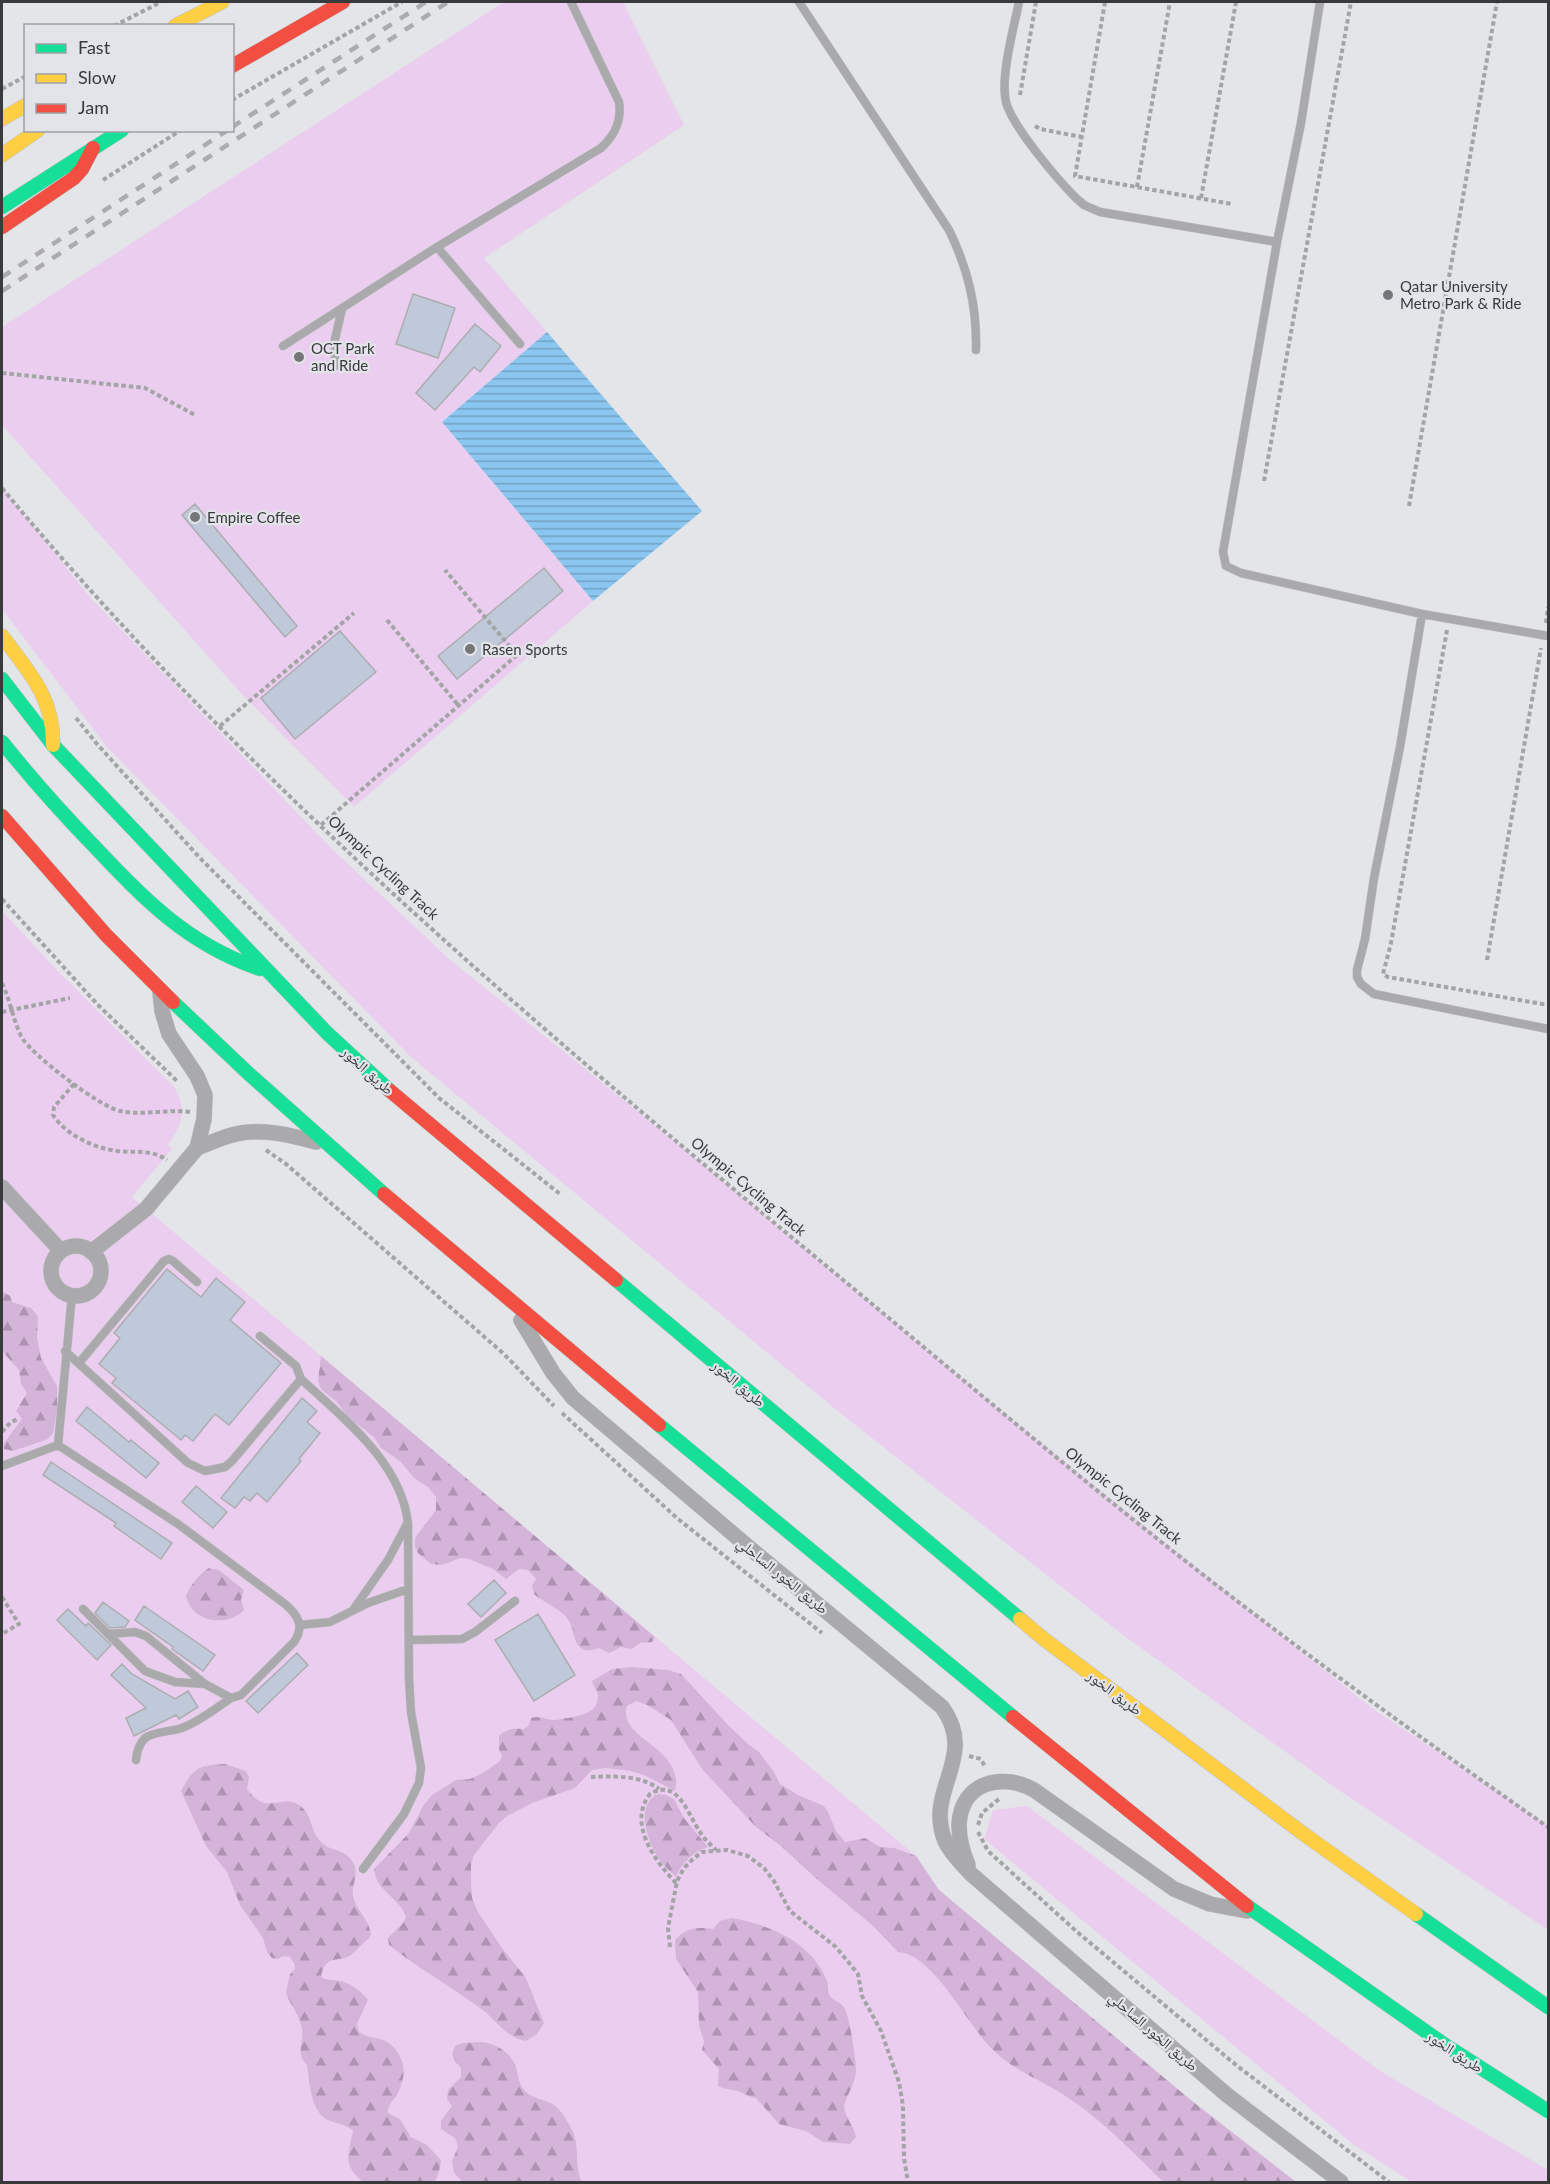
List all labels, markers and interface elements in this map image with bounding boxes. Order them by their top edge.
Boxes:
legend [24,24,234,132]
text: Fast [78,36,111,58]
text: Slow [78,66,116,88]
text: Jam [78,96,109,118]
place label: Qatar University Metro Park & Ride [1400,277,1521,312]
marker: Qatar University Metro Park & Ride [1381,288,1395,302]
place label: OCT Park and Ride [311,339,375,374]
marker: OCT Park and Ride [292,350,306,364]
place label: Empire Coffee [207,508,301,526]
marker: Empire Coffee [188,510,202,524]
place label: Rasen Sports [482,640,568,658]
marker: Rasen Sports [463,642,477,656]
street label: Olympic Cycling Track [325,811,443,923]
street label: طريق الخور [336,1041,398,1100]
street label: Olympic Cycling Track [688,1133,810,1240]
street label: طريق الخور [707,1355,769,1412]
street label: Olympic Cycling Track [1062,1443,1186,1548]
street label: طريق الخور الساحلي [731,1533,832,1620]
street label: طريق الخور [1082,1665,1146,1720]
street label: طريق الخور الساحلي [1103,1987,1202,2077]
street label: طريق الخور [1421,2025,1487,2078]

